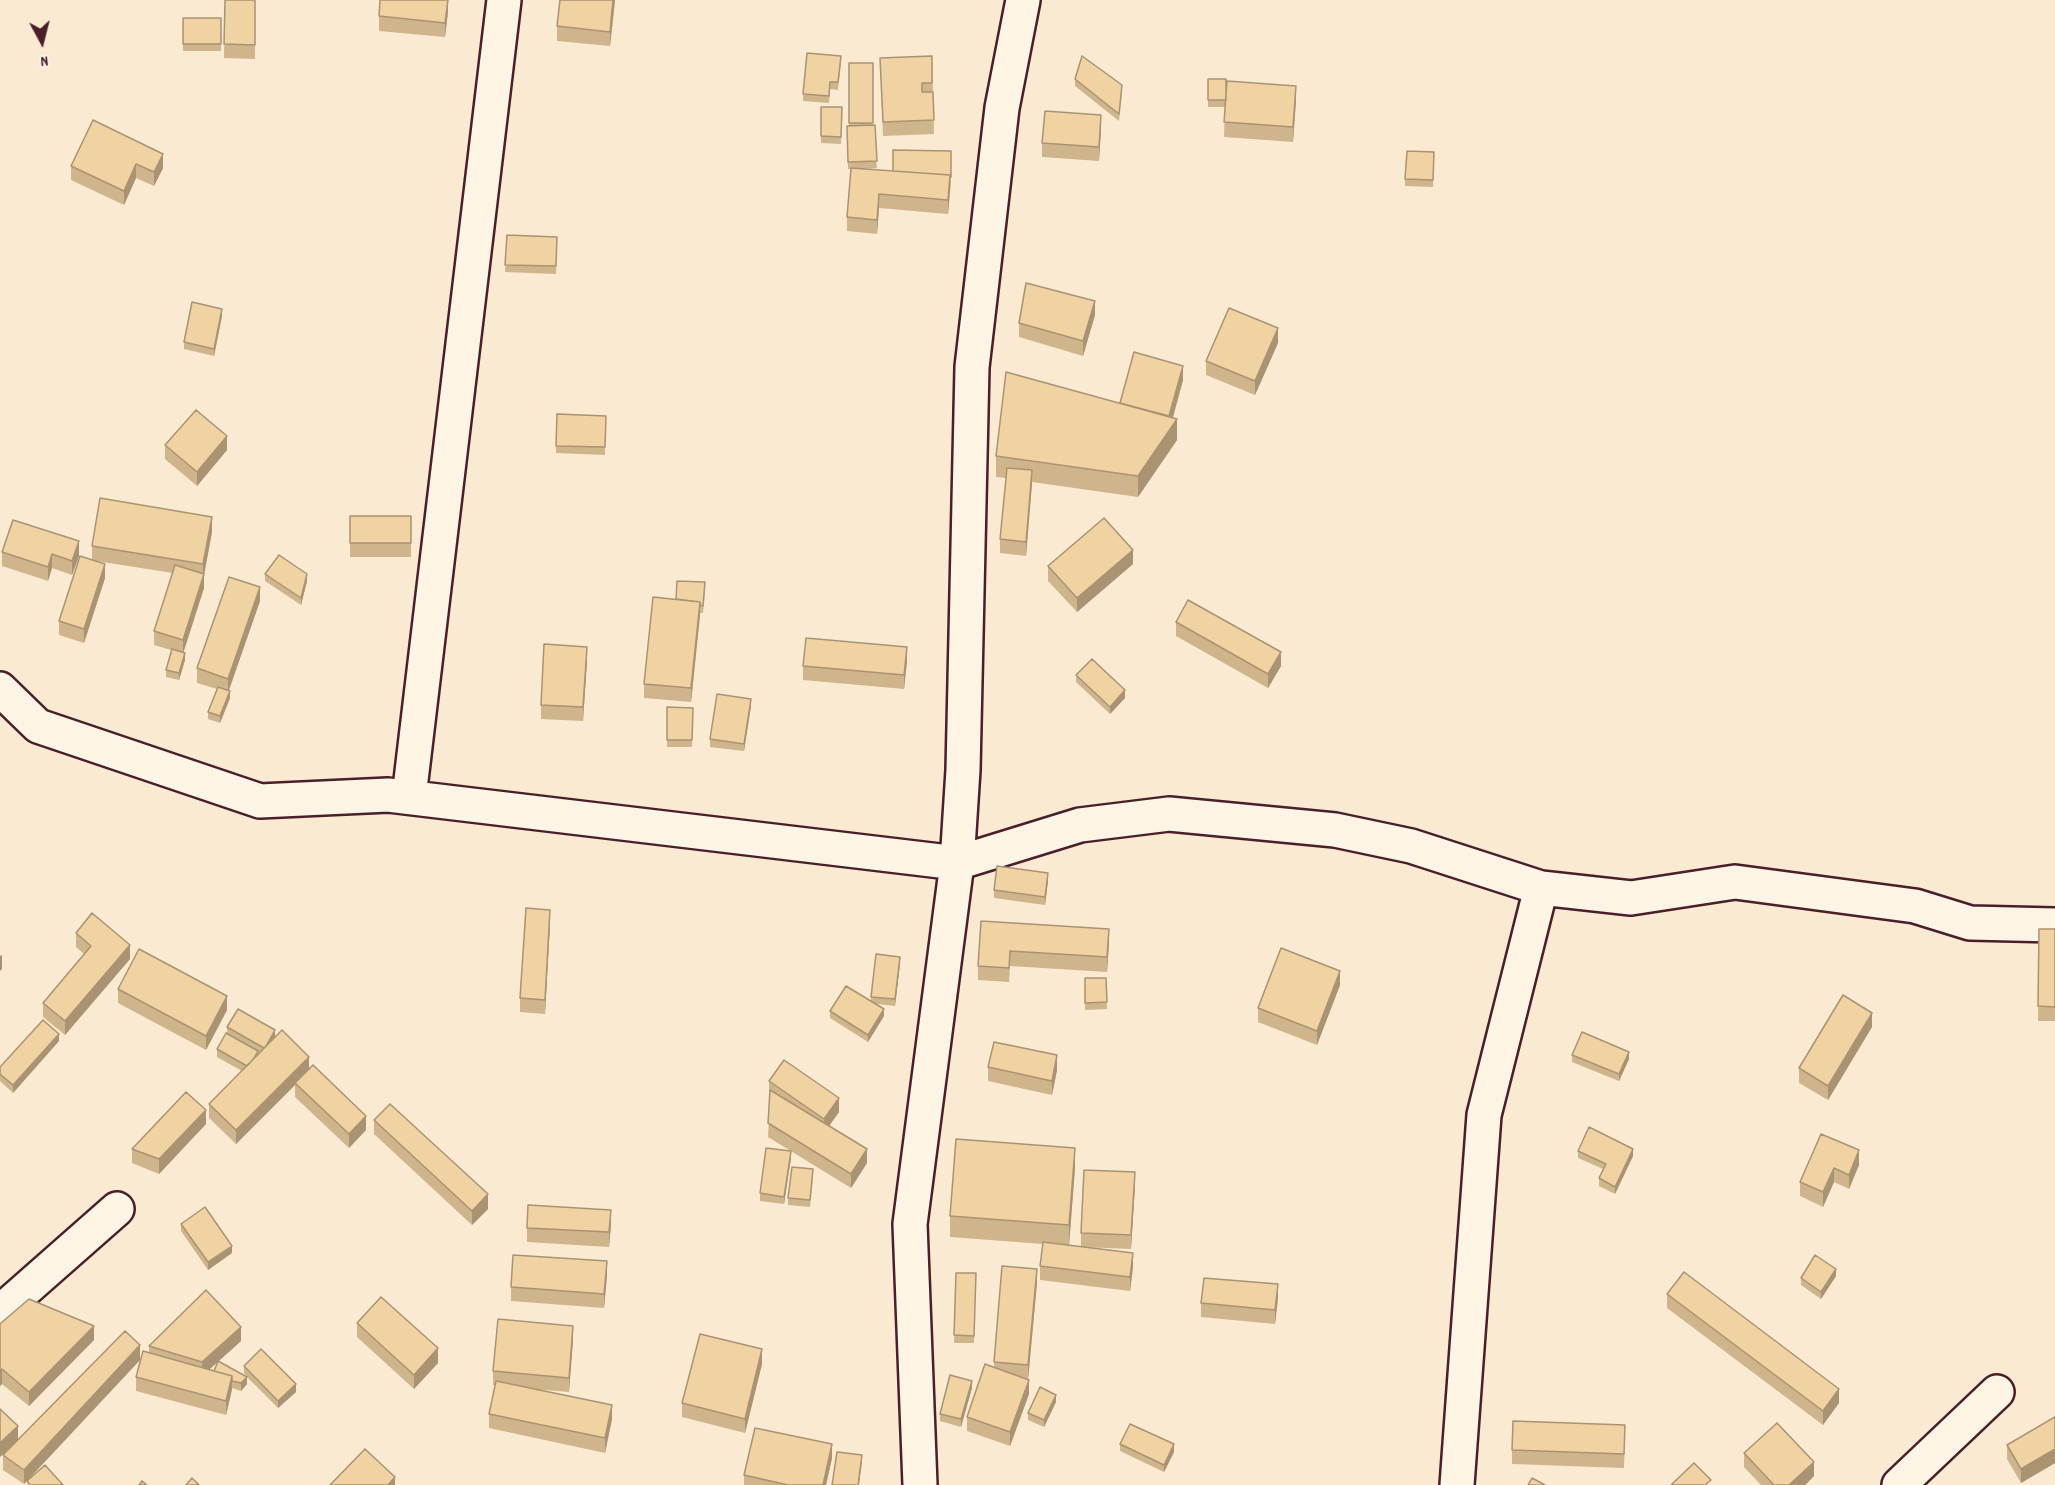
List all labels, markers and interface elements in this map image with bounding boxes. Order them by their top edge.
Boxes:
north arrow [12,12,72,72]
text: N [39,48,50,72]

